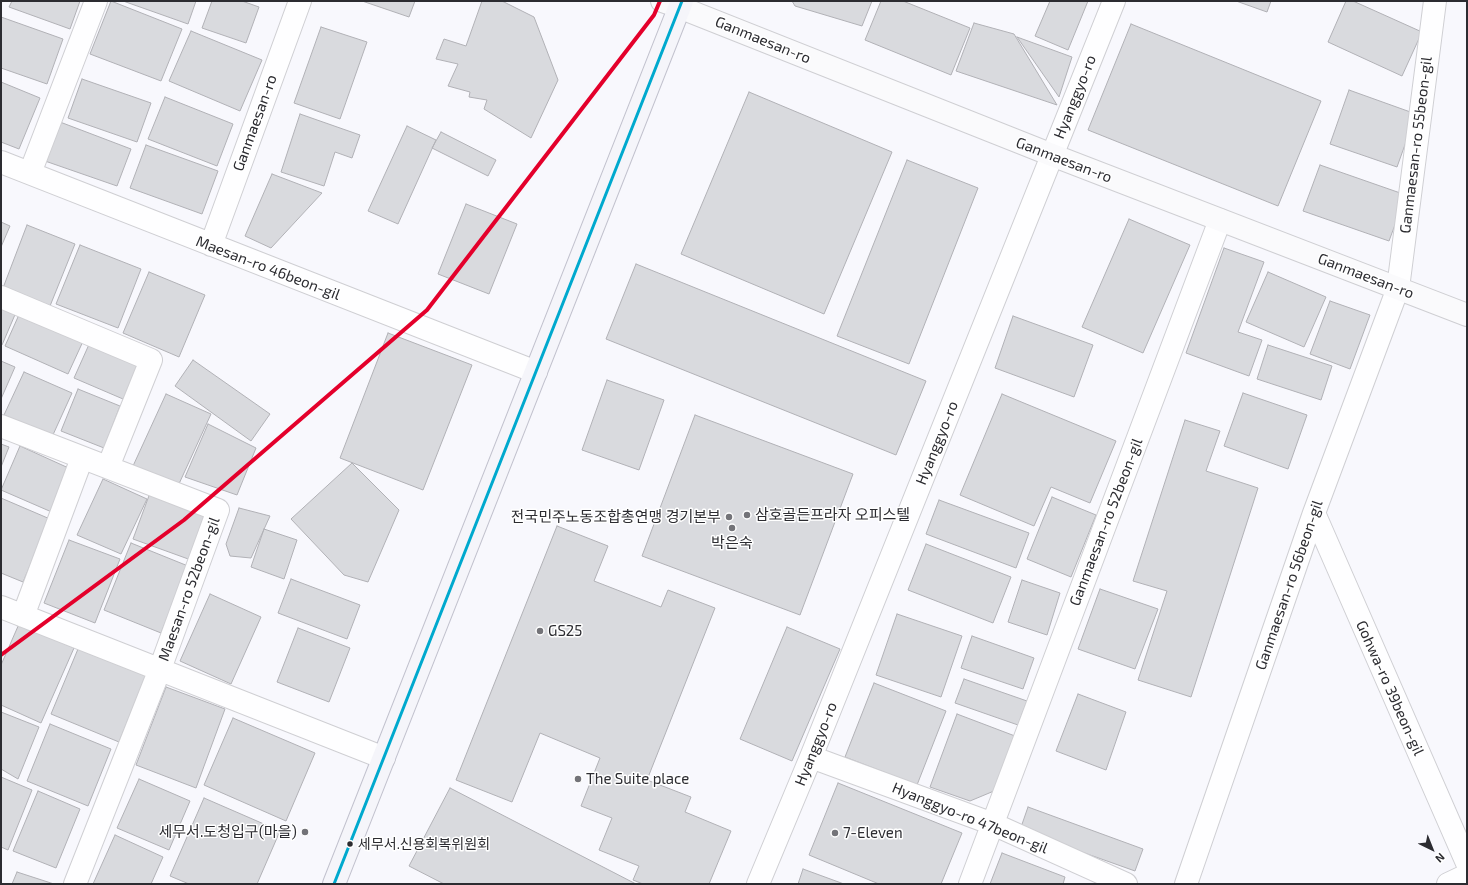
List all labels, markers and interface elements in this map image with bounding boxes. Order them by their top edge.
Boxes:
street label: Ganmaesan-ro [713,13,813,67]
street label: Hyanggyo-ro [1050,52,1100,142]
street label: Ganmaesan-ro 55beon-gil [1396,56,1436,234]
street label: Ganmaesan-ro [229,72,281,174]
street label: Ganmaesan-ro [1013,133,1115,187]
street label: Maesan-ro 46beon-gil [193,232,343,304]
street label: Ganmaesan-ro [1315,249,1417,303]
street label: Hyanggyo-ro [912,398,962,488]
street label: Ganmaesan-ro 52beon-gil [1066,436,1146,608]
street label: Ganmaesan-ro 56beon-gil [1251,498,1327,672]
place label: 삼호골든프라자 오피스텔 [755,506,910,524]
place label: 전국민주노동조합총연맹 경기본부 [511,508,721,526]
marker: 삼호골든프라자 오피스텔 [742,510,752,520]
marker: 전국민주노동조합총연맹 경기본부 [724,512,734,522]
street label: Maesan-ro 52beon-gil [155,514,223,664]
marker: 박은숙 [727,523,737,533]
place label: 박은숙 [711,534,753,552]
street label: Gohwa-ro 39beon-gil [1352,618,1428,758]
place label: GS25 [548,622,582,640]
marker: GS25 [535,626,545,636]
street label: Hyanggyo-ro [791,699,841,789]
place label: The Suite place [586,770,689,788]
marker: The Suite place [573,774,583,784]
street label: Hyanggyo-ro 47beon-gil [890,778,1050,858]
place label: 세무서.도청입구(마을) [159,823,297,841]
place label: 7-Eleven [843,824,903,842]
marker: 세무서.도청입구(마을) [300,827,310,837]
marker: 7-Eleven [830,828,840,838]
north arrow [1412,829,1452,869]
place label: 세무서.신용회복위원회 [358,836,490,852]
marker: 세무서.신용회복위원회 [345,839,355,849]
text: N [1433,851,1448,866]

